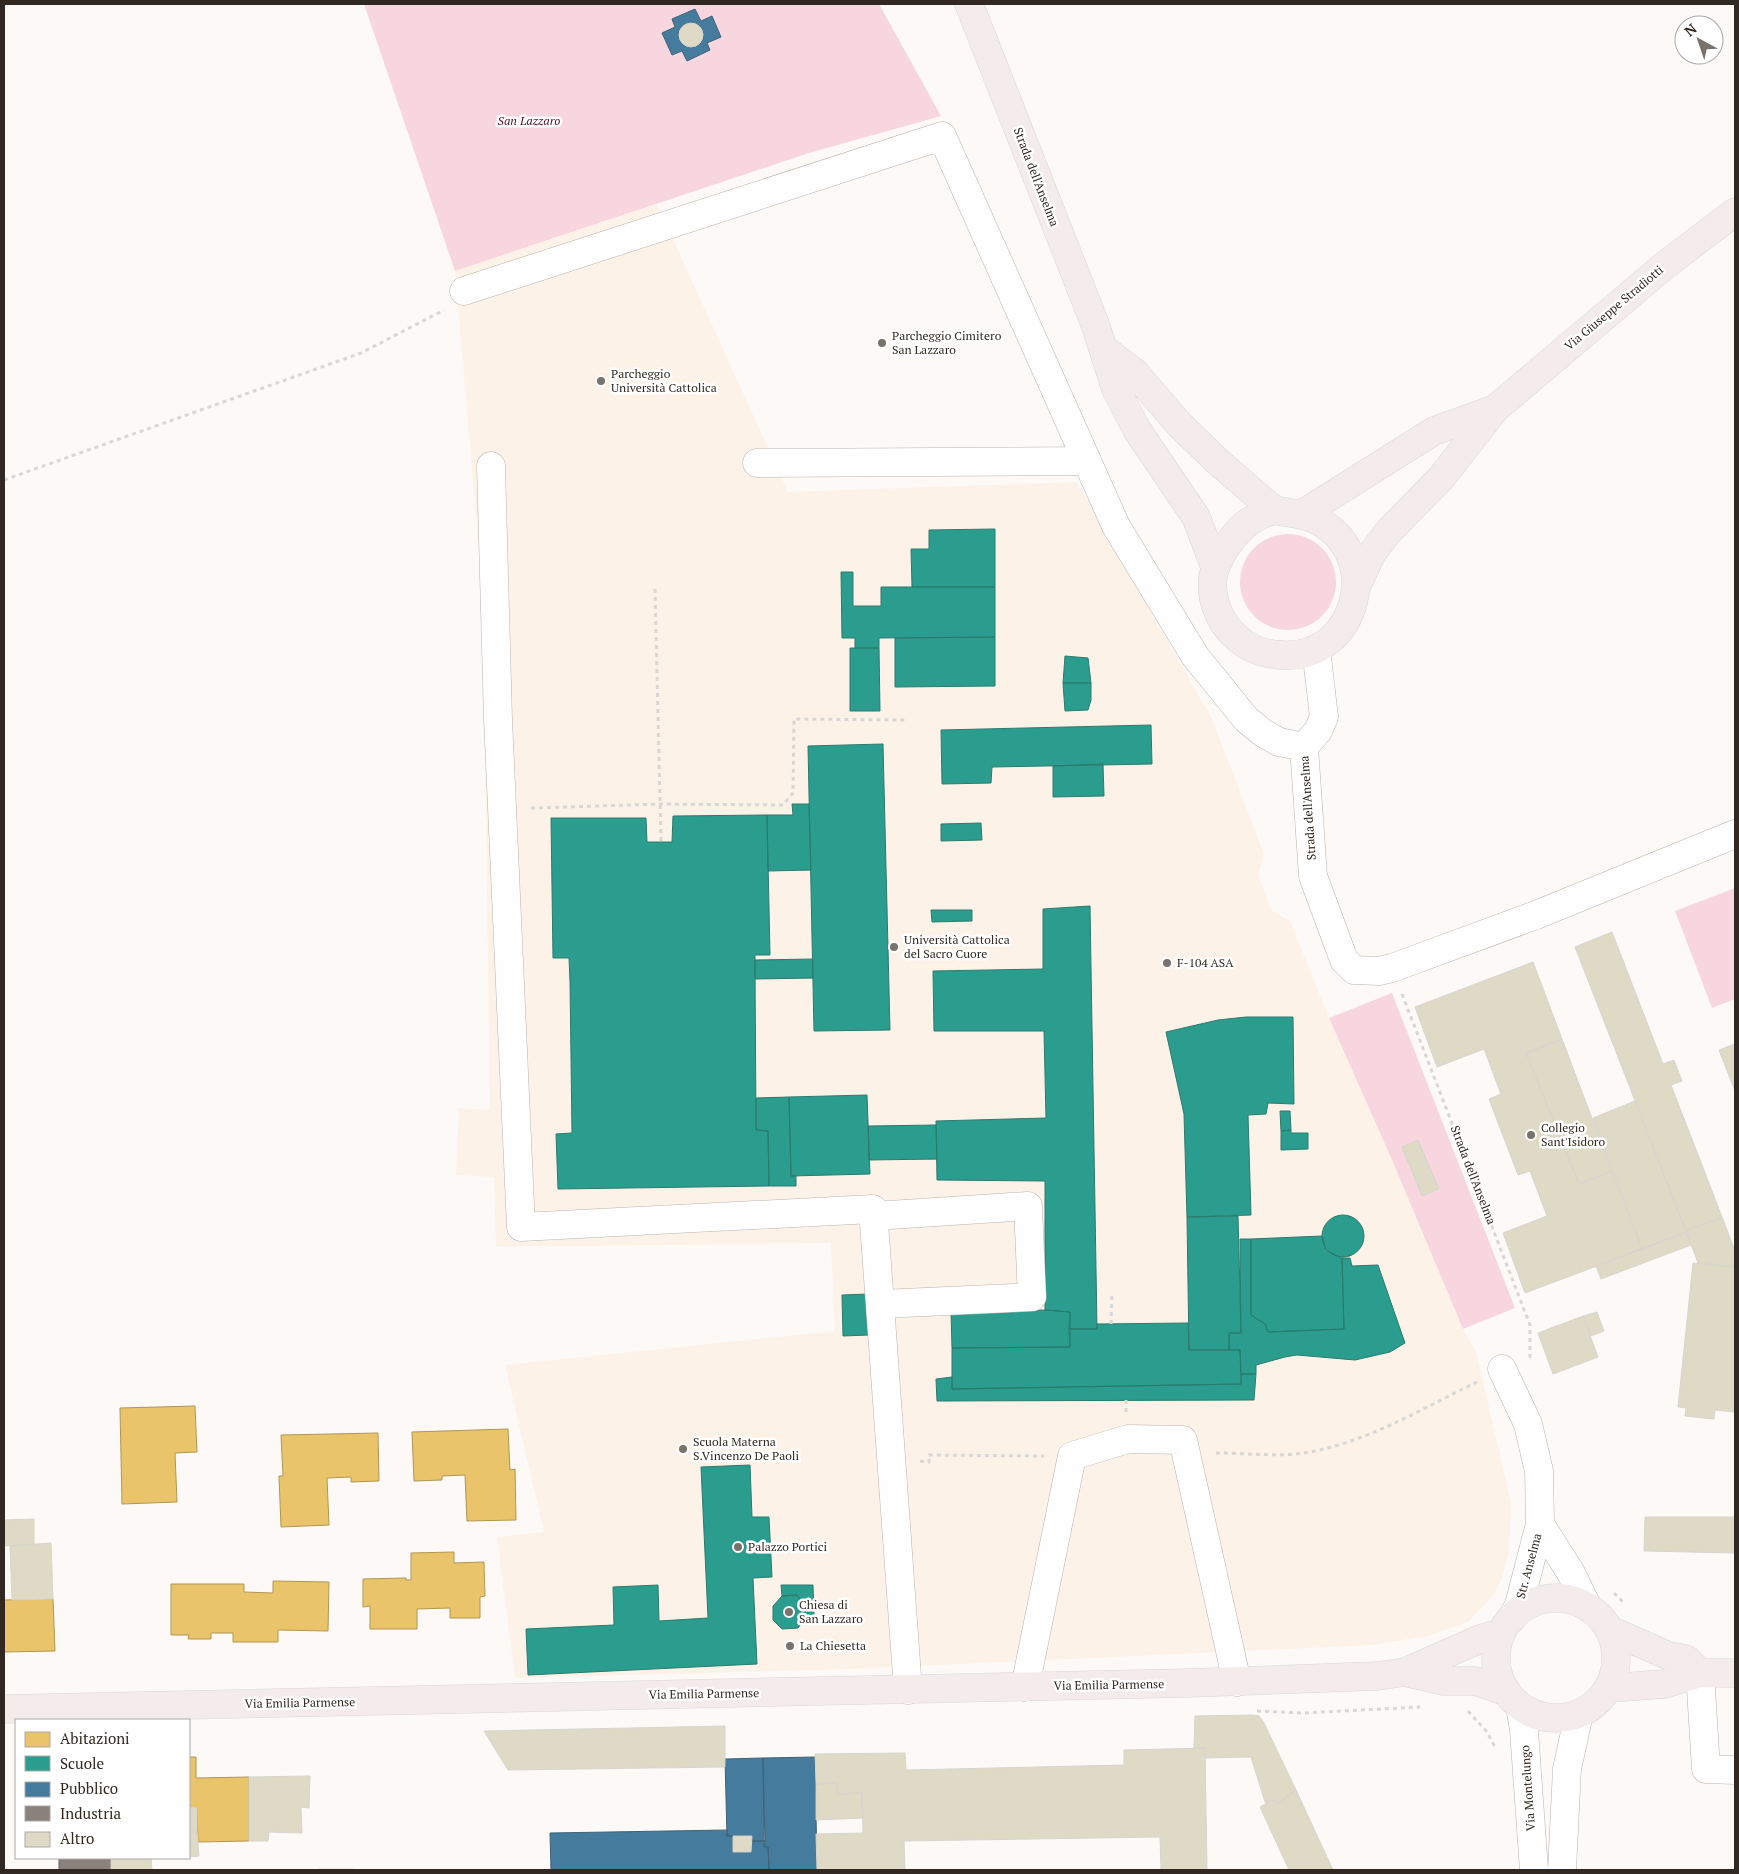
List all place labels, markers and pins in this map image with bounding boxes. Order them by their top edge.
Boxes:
place label: Parcheggio Cimitero San Lazzaro [892,328,1002,357]
marker: Parcheggio Cimitero San Lazzaro [876,337,888,349]
place label: Parcheggio Università Cattolica [611,366,717,395]
marker: Parcheggio Università Cattolica [595,375,607,387]
place label: Università Cattolica del Sacro Cuore [904,932,1010,961]
marker: Università Cattolica del Sacro Cuore [888,941,900,953]
place label: F-104 ASA [1177,955,1234,970]
marker: F-104 ASA [1161,957,1173,969]
place label: Collegio Sant'Isidoro [1541,1120,1605,1149]
marker: Collegio Sant'Isidoro [1525,1129,1537,1141]
place label: Scuola Materna S.Vincenzo De Paoli [693,1434,799,1463]
marker: Scuola Materna S.Vincenzo De Paoli [677,1443,689,1455]
place label: Palazzo Portici [748,1539,827,1554]
marker: Palazzo Portici [732,1541,744,1553]
place label: Chiesa di San Lazzaro [799,1597,863,1626]
marker: Chiesa di San Lazzaro [783,1606,795,1618]
place label: La Chiesetta [800,1638,866,1653]
marker: La Chiesetta [784,1640,796,1652]

